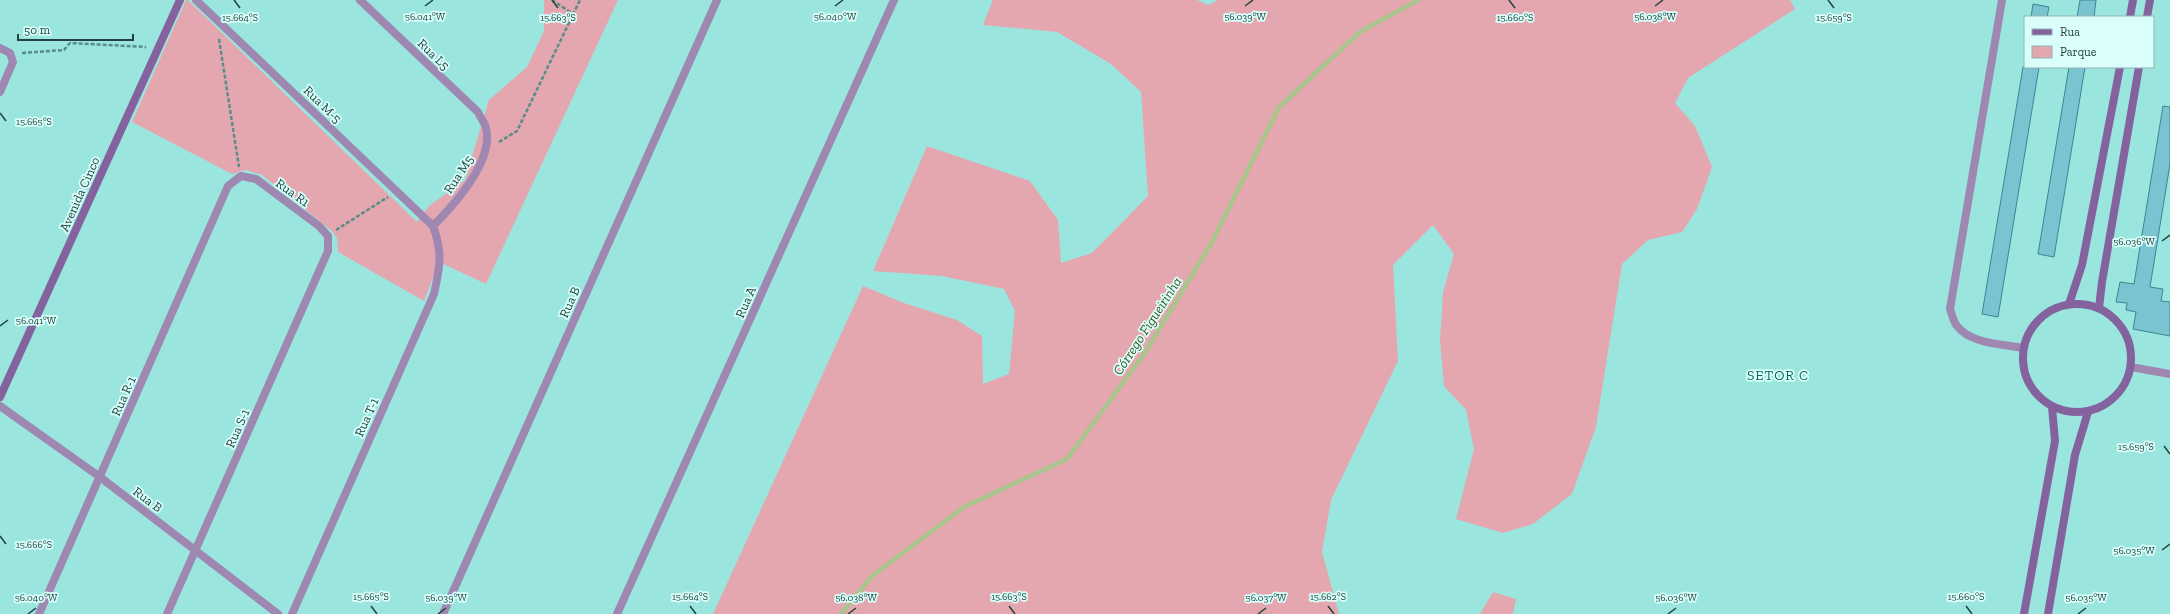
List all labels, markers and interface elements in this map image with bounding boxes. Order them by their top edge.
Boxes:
text: 56.041°W [405,11,446,23]
text: 56.040°W [814,11,857,23]
text: 56.039°W [1224,11,1266,23]
text: 56.038°W [1634,11,1676,23]
text: 15.664°S [222,12,258,24]
text: 15.663°S [540,12,576,24]
text: 15.660°S [1497,12,1533,24]
text: 15.659°S [1816,12,1852,24]
scale bar [18,16,133,42]
legend [2024,16,2154,68]
text: 50 m [24,23,51,37]
text: Rua [2060,25,2080,39]
street label: Rua L5 [415,36,453,73]
text: Parque [2060,45,2097,59]
street label: Rua M-5 [301,83,345,126]
text: 15.665°S [16,116,52,128]
street label: Rua M5 [441,152,477,196]
street label: Avenida Cinco [56,154,103,234]
street label: Rua R1 [273,175,312,210]
text: 56.036°W [2113,236,2155,248]
water label: Córrego Figueirinha [1109,274,1185,378]
street label: Rua B [556,284,583,320]
street label: Rua A [732,284,759,320]
text: 56.041°W [16,315,57,327]
district label: SETOR C [1747,367,1809,384]
street label: Rua R-1 [108,374,139,418]
street label: Rua T-1 [351,396,382,439]
street label: Rua S-1 [222,407,253,450]
text: 15.659°S [2118,441,2154,453]
street label: Rua B [130,484,165,515]
text: 15.666°S [16,539,52,551]
text: 56.035°W [2113,545,2155,557]
text: 15.665°S [353,591,389,603]
text: 15.664°S [672,591,708,603]
text: 15.663°S [991,591,1027,603]
text: 15.662°S [1310,591,1346,603]
text: 15.660°S [1948,591,1984,603]
text: 56.040°W [15,592,58,604]
text: 56.039°W [425,592,467,604]
text: 56.038°W [835,592,877,604]
text: 56.037°W [1246,592,1287,604]
text: 56.036°W [1655,592,1697,604]
text: 56.035°W [2065,592,2107,604]

